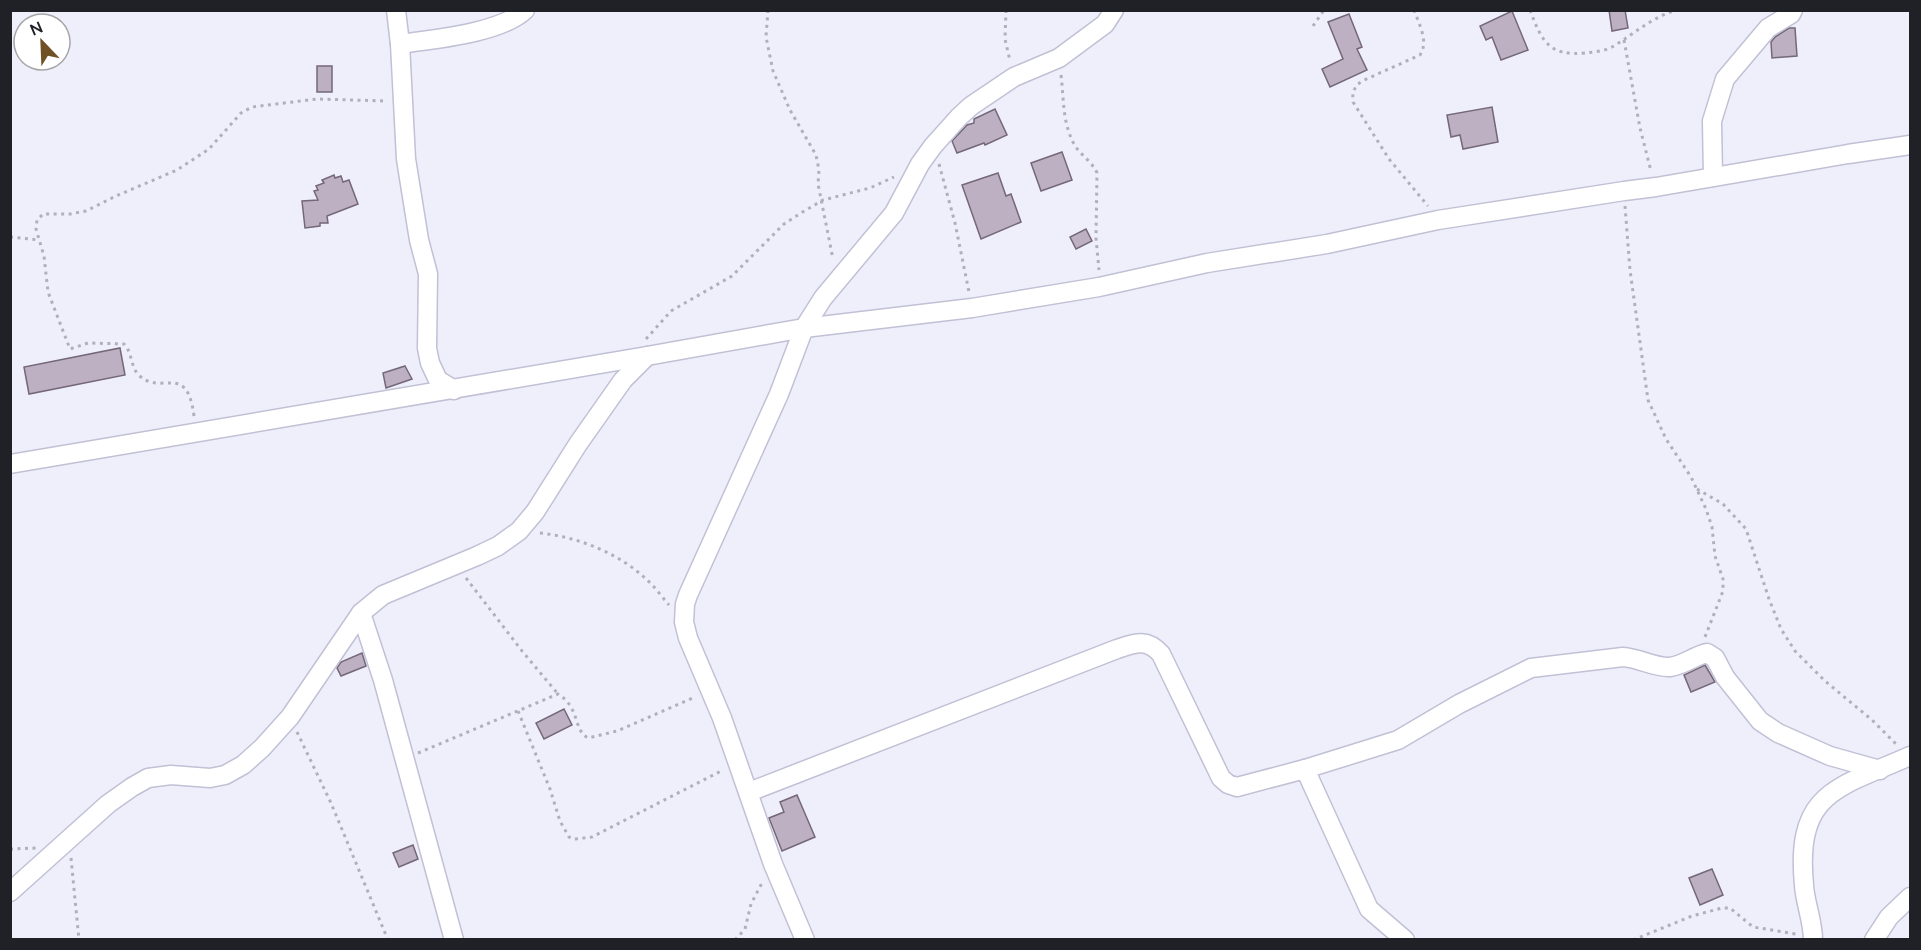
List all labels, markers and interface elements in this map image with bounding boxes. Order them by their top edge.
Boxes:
north arrow [12,12,72,72]
text: N [27,17,46,42]

